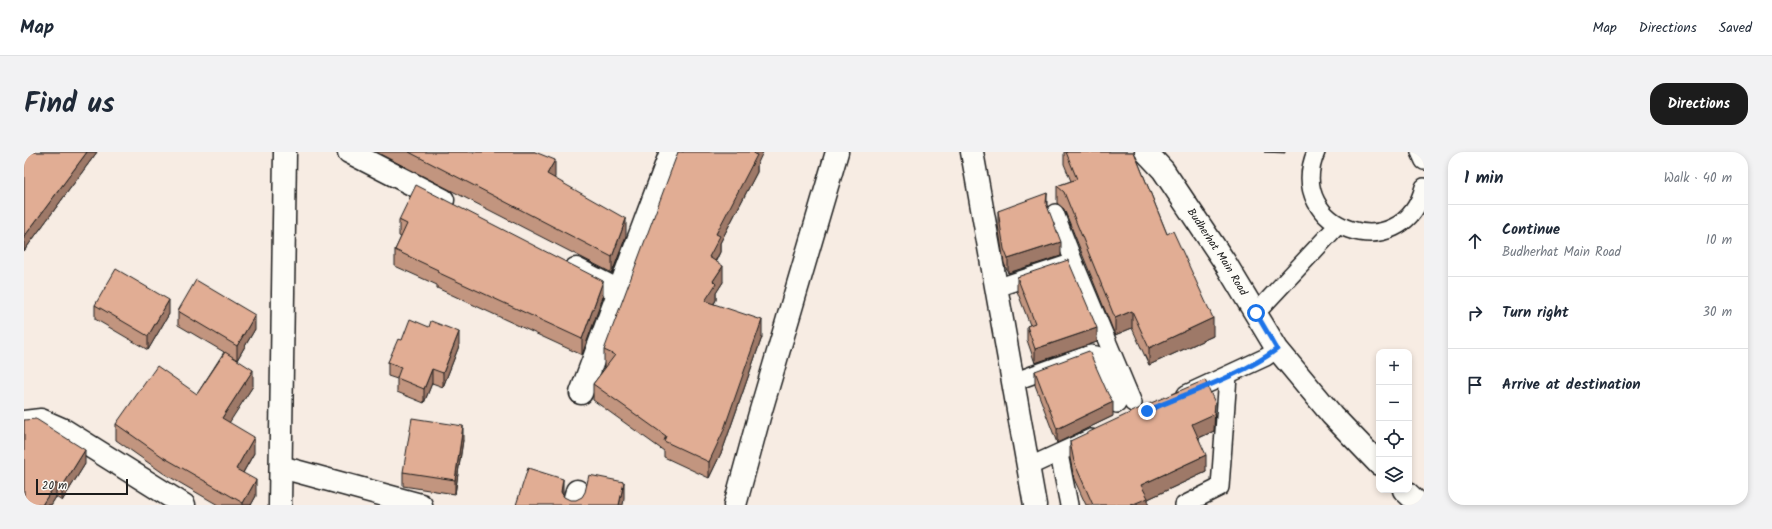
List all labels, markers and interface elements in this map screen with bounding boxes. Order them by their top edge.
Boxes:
text: Map [20,13,54,43]
text: Map [1592,17,1617,39]
text: Directions [1639,17,1697,39]
text: Saved [1719,17,1752,39]
text: Find us [24,82,115,127]
button: Directions [1650,83,1748,125]
text: 1 min [1464,165,1503,192]
text: Walk · 40 m [1664,168,1732,189]
street label: Budherhat Main Road [1182,205,1252,300]
text: Continue [1502,218,1560,242]
icon: ahead [1464,230,1486,252]
text: 10 m [1706,230,1732,251]
text: Budherhat Main Road [1502,242,1621,263]
text: Turn right [1502,301,1569,325]
icon: right [1464,302,1486,324]
text: 30 m [1703,302,1732,323]
route start [1247,304,1265,322]
map controls [1376,349,1412,493]
button: + [1376,349,1412,385]
text: Arrive at destination [1502,373,1641,397]
icon: arrive [1464,374,1486,396]
button: − [1376,385,1412,421]
route end [1138,402,1156,420]
button: locate [1376,421,1412,457]
button: layers [1376,457,1412,493]
scale bar [36,477,128,496]
text: 20 m [42,477,67,495]

